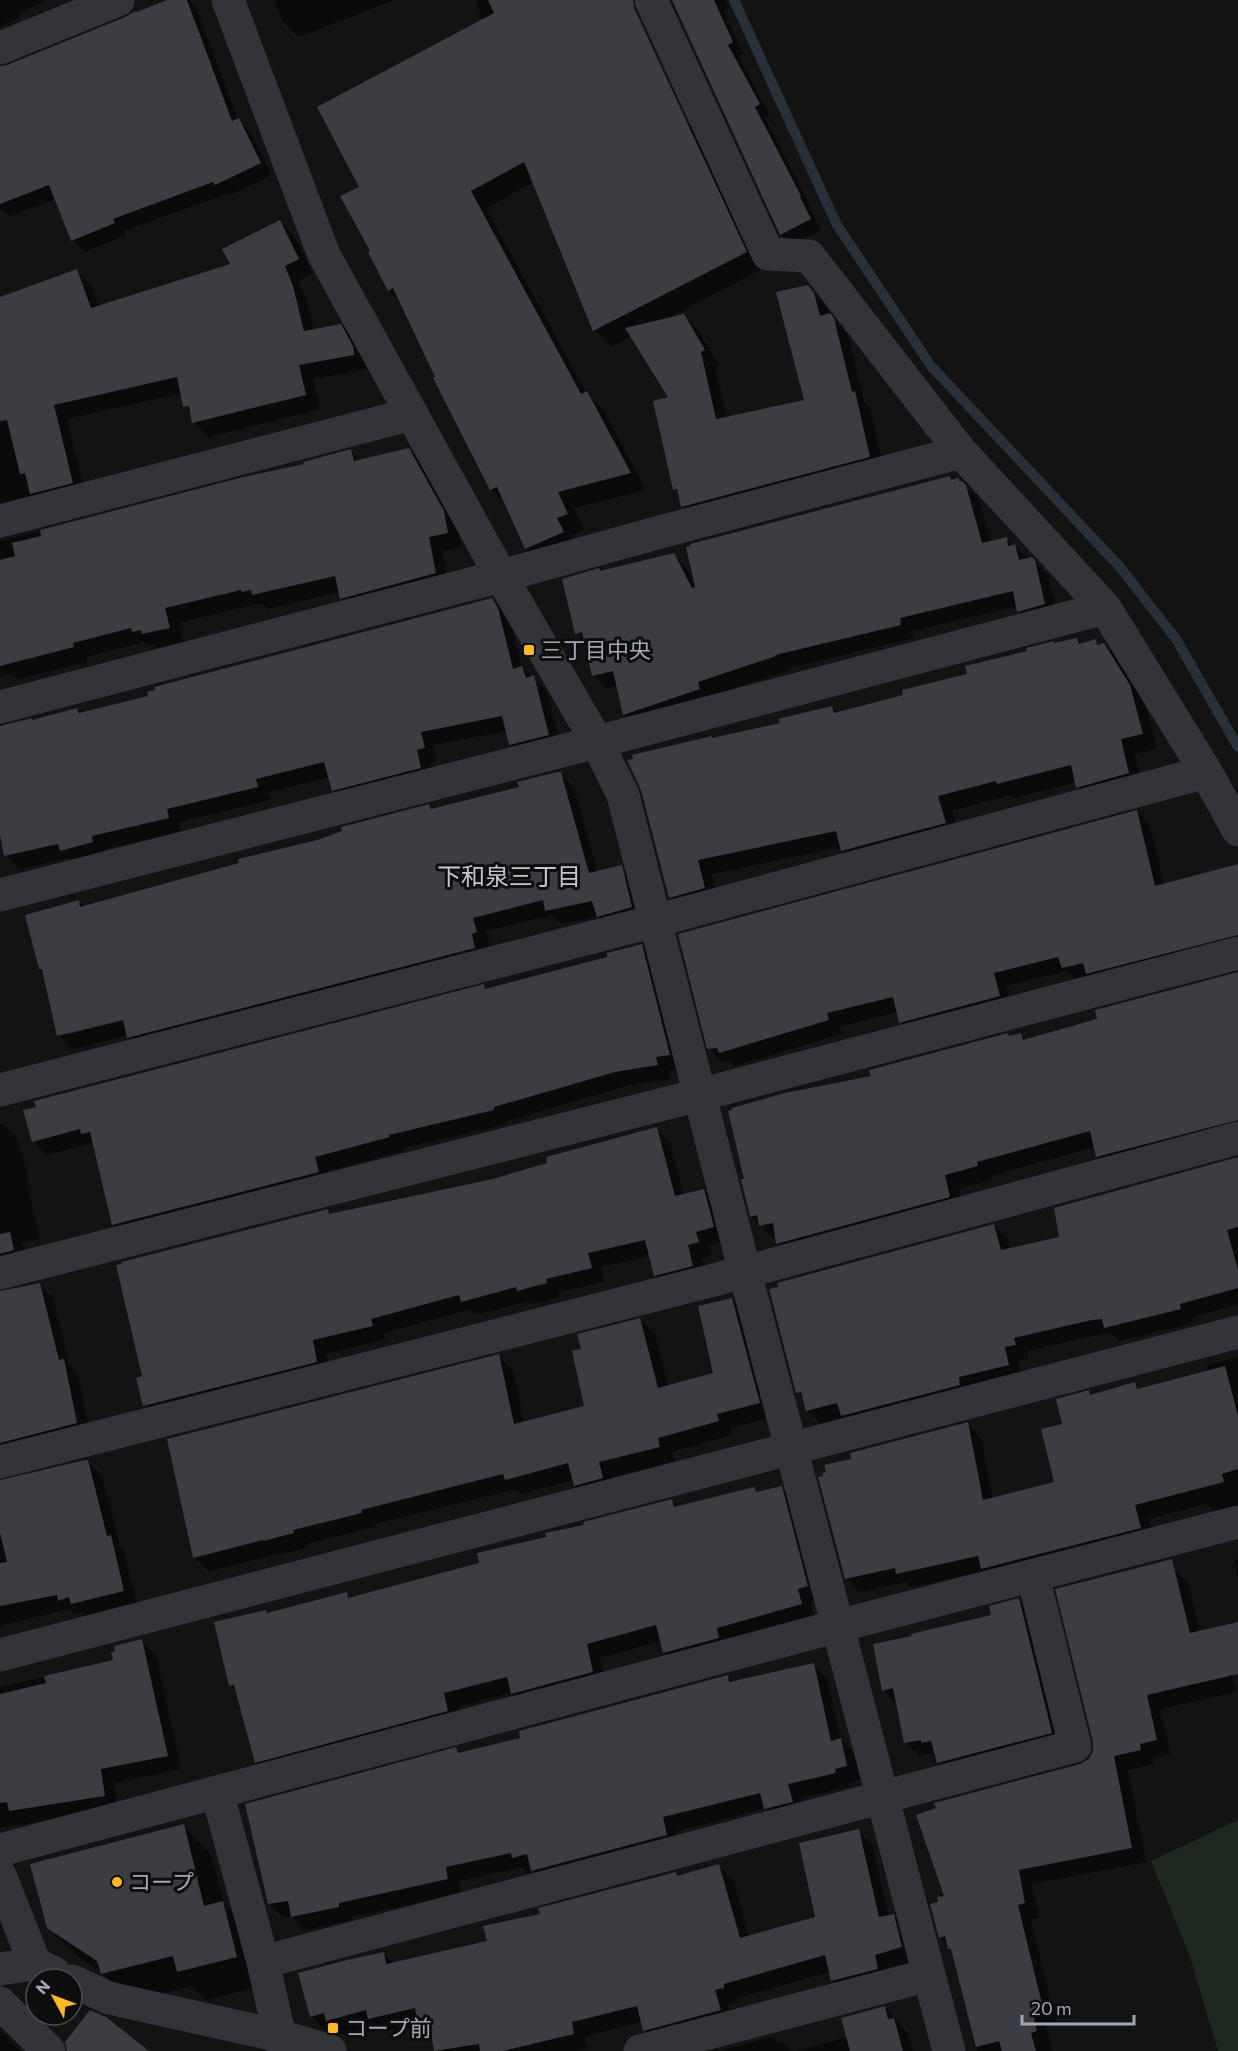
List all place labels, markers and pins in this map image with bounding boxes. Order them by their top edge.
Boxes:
place label: 三丁目中央 [541,636,651,663]
marker: 三丁目中央 [522,643,536,657]
place label: コープ [129,1868,194,1895]
marker: コープ [110,1875,124,1889]
place label: コープ前 [345,2014,432,2041]
marker: コープ前 [326,2021,340,2035]

